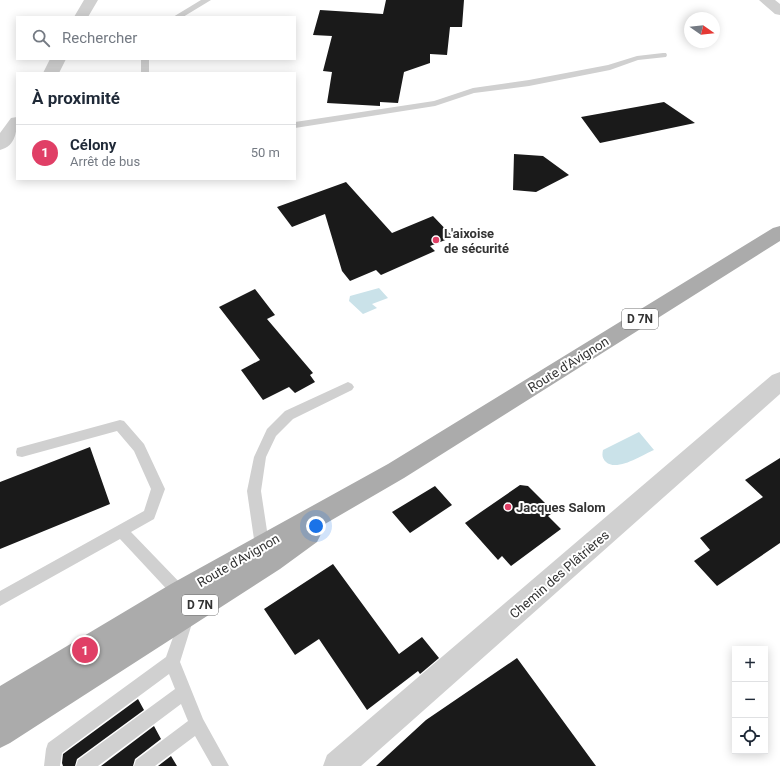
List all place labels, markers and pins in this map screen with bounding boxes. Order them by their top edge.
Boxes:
place label: L'aixoise de sécurité [444,226,509,256]
marker: L'aixoise de sécurité [431,235,441,245]
place label: Jacques Salom [516,500,606,515]
marker: Jacques Salom [503,502,513,512]
pin: 1 [72,635,98,665]

